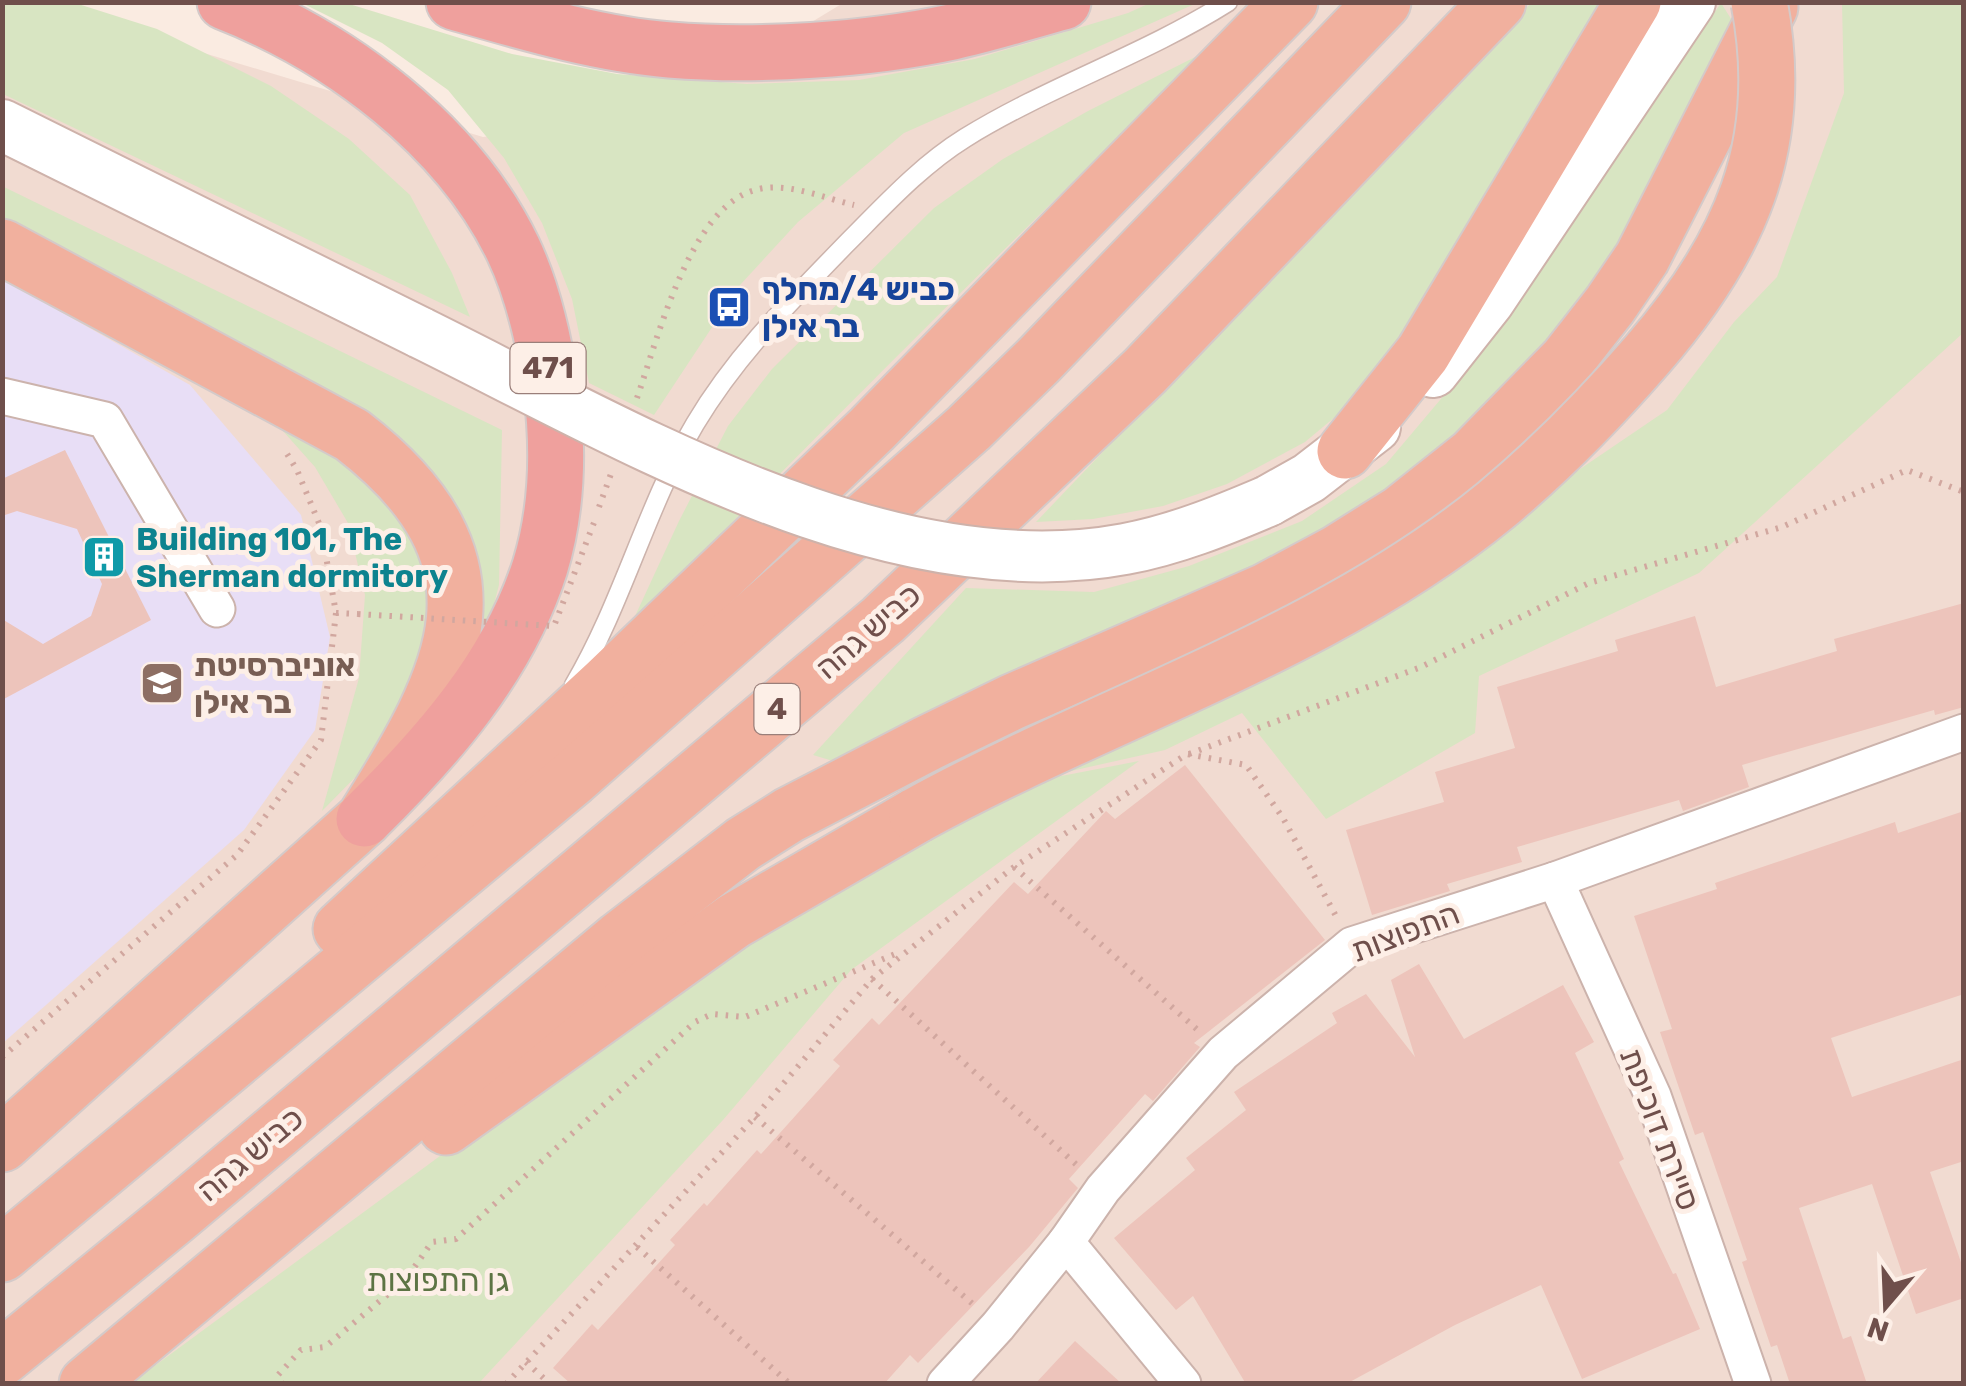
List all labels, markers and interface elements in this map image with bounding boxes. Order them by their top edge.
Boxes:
place label: כביש 4/מחלף בר אילן [762,270,955,345]
bus stop icon: כביש 4/מחלף בר אילן [706,284,752,330]
road number: 471 [510,343,586,393]
place label: Building 101, The Sherman dormitory [136,520,448,595]
building icon: Building 101, The Sherman dormitory [81,534,127,580]
street label: כביש גהה [808,575,928,687]
place label: אוניברסיטת בר אילן [194,646,355,721]
school or university icon: אוניברסיטת בר אילן [139,660,185,706]
road number: 4 [754,684,800,734]
street label: התפוצות [1345,894,1465,970]
street label: סיירת דוכיפת [1612,1043,1708,1215]
street label: כביש גהה [189,1099,311,1209]
north arrow [1836,1256,1936,1356]
park label: גן התפוצות [367,1261,509,1299]
text: N [1863,1310,1893,1348]

